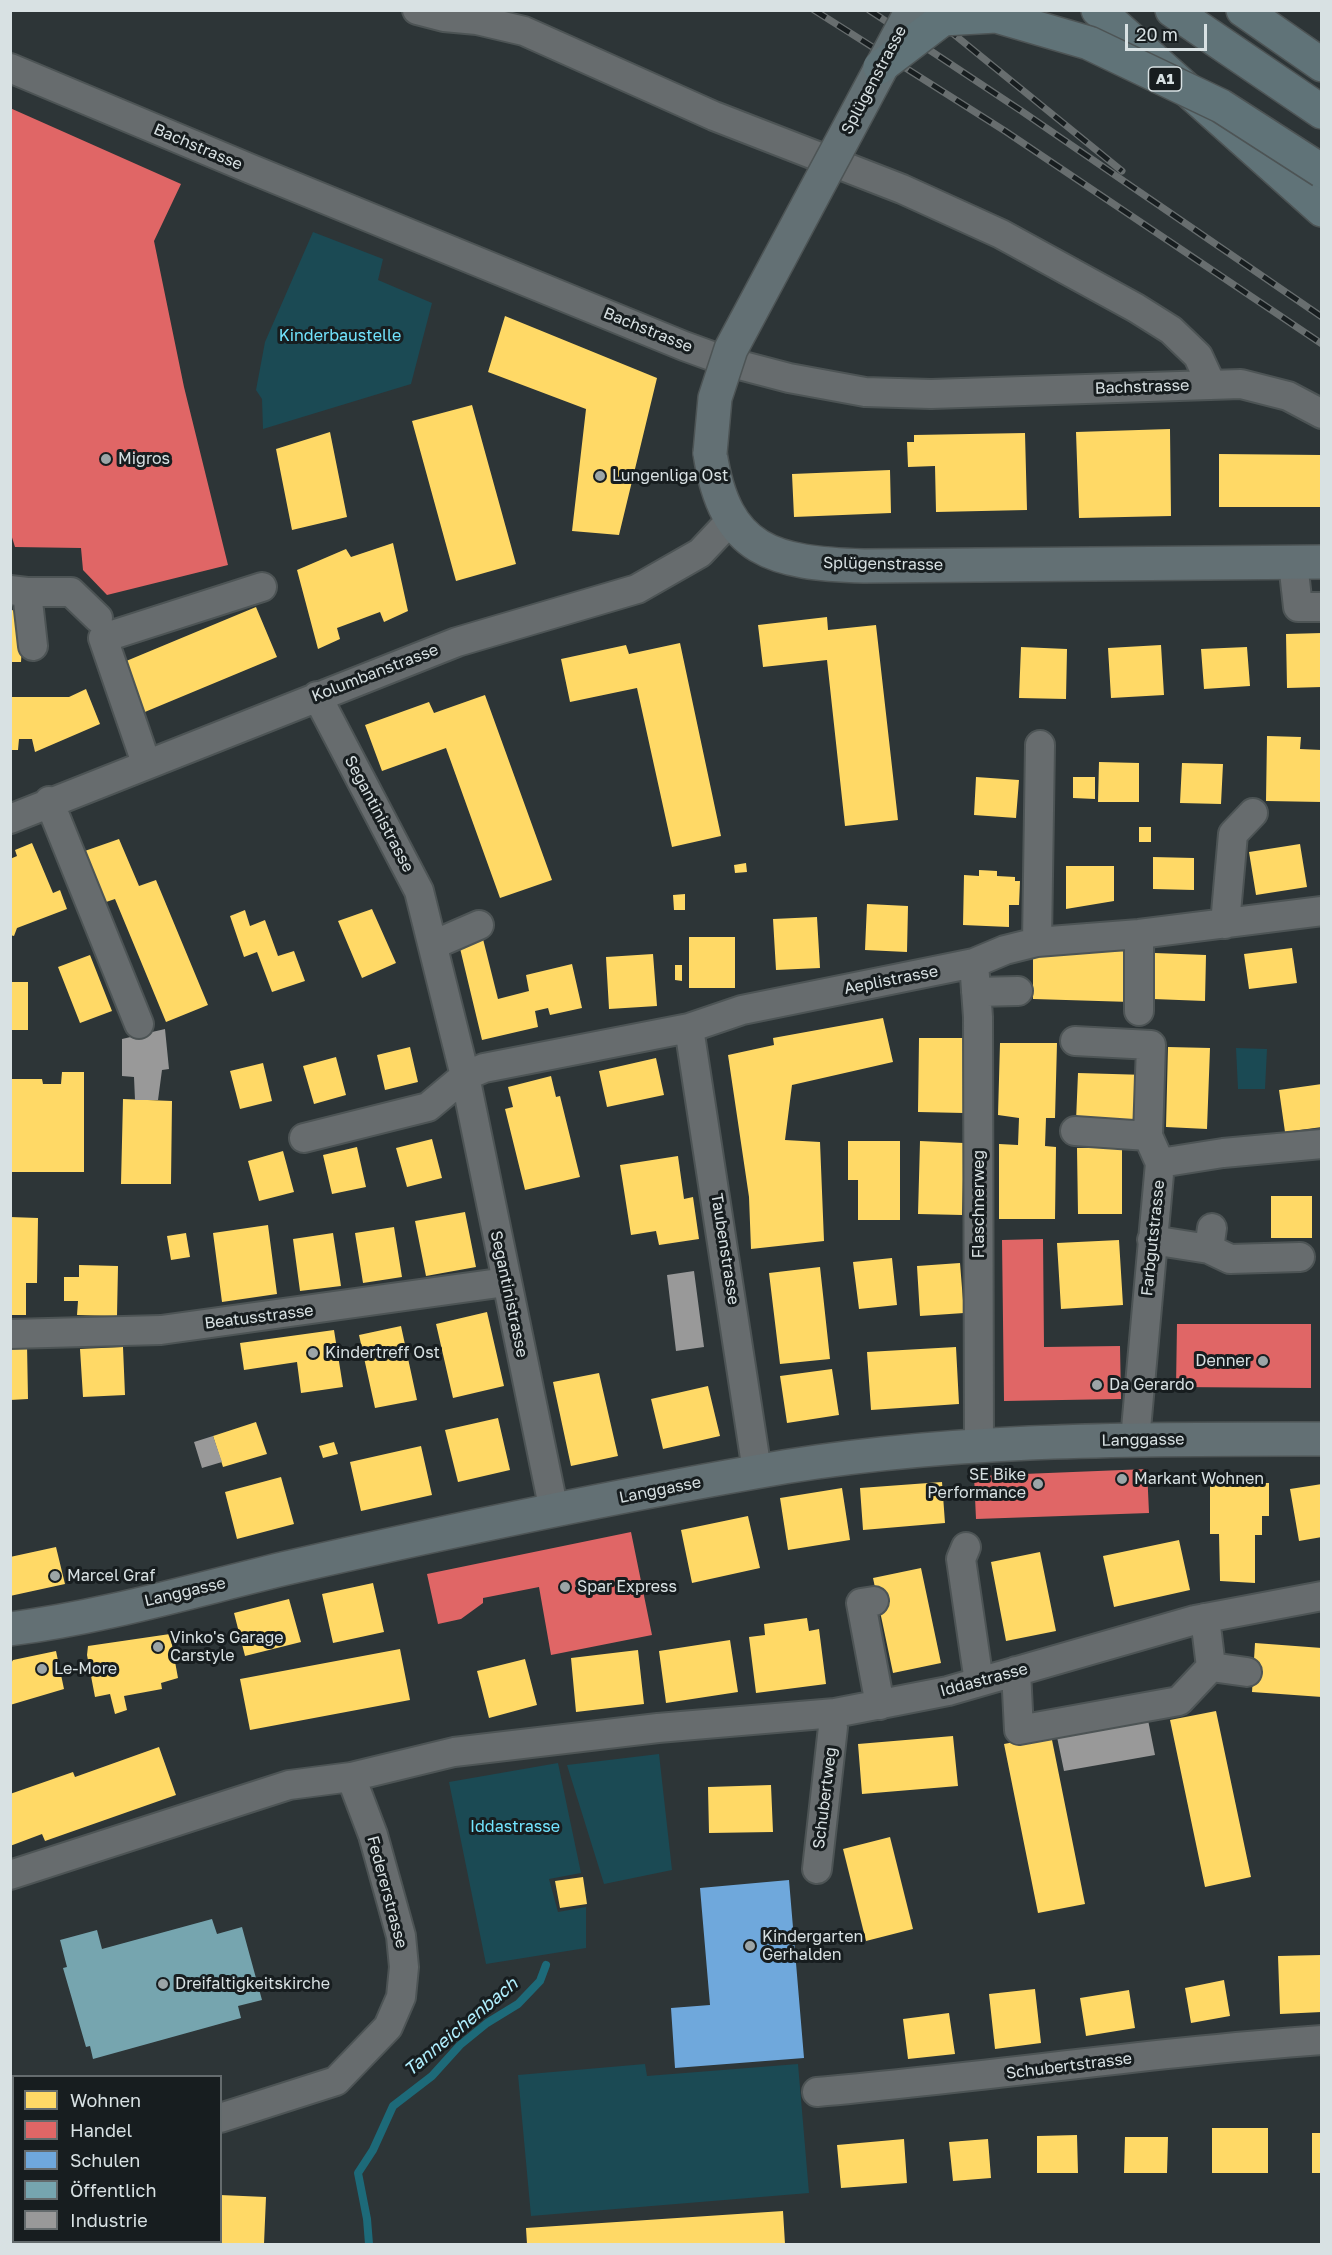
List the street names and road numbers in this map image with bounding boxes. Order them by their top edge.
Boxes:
street label: Splügenstrasse [837,22,911,138]
road number: A1 [1148,67,1182,91]
street label: Bachstrasse [151,120,245,174]
street label: Bachstrasse [601,303,695,357]
street label: Bachstrasse [1094,376,1190,398]
street label: Splügenstrasse [823,553,943,575]
street label: Kolumbanstrasse [309,640,441,706]
street label: Segantinistrasse [340,752,418,876]
street label: Aeplistrasse [842,961,940,999]
street label: Flaschnerweg [969,1150,989,1258]
street label: Farbgutstrasse [1137,1179,1169,1297]
street label: Taubenstrasse [707,1192,743,1306]
street label: Segantinistrasse [486,1229,532,1359]
street label: Beatusstrasse [203,1301,315,1333]
street label: Langgasse [1101,1430,1185,1450]
street label: Langgasse [617,1473,703,1507]
street label: Langgasse [142,1573,228,1611]
street label: Iddastrasse [938,1659,1030,1701]
street label: Schubertweg [809,1746,841,1850]
street label: Federerstrasse [363,1834,411,1950]
street label: Schubertstrasse [1005,2049,1133,2083]

